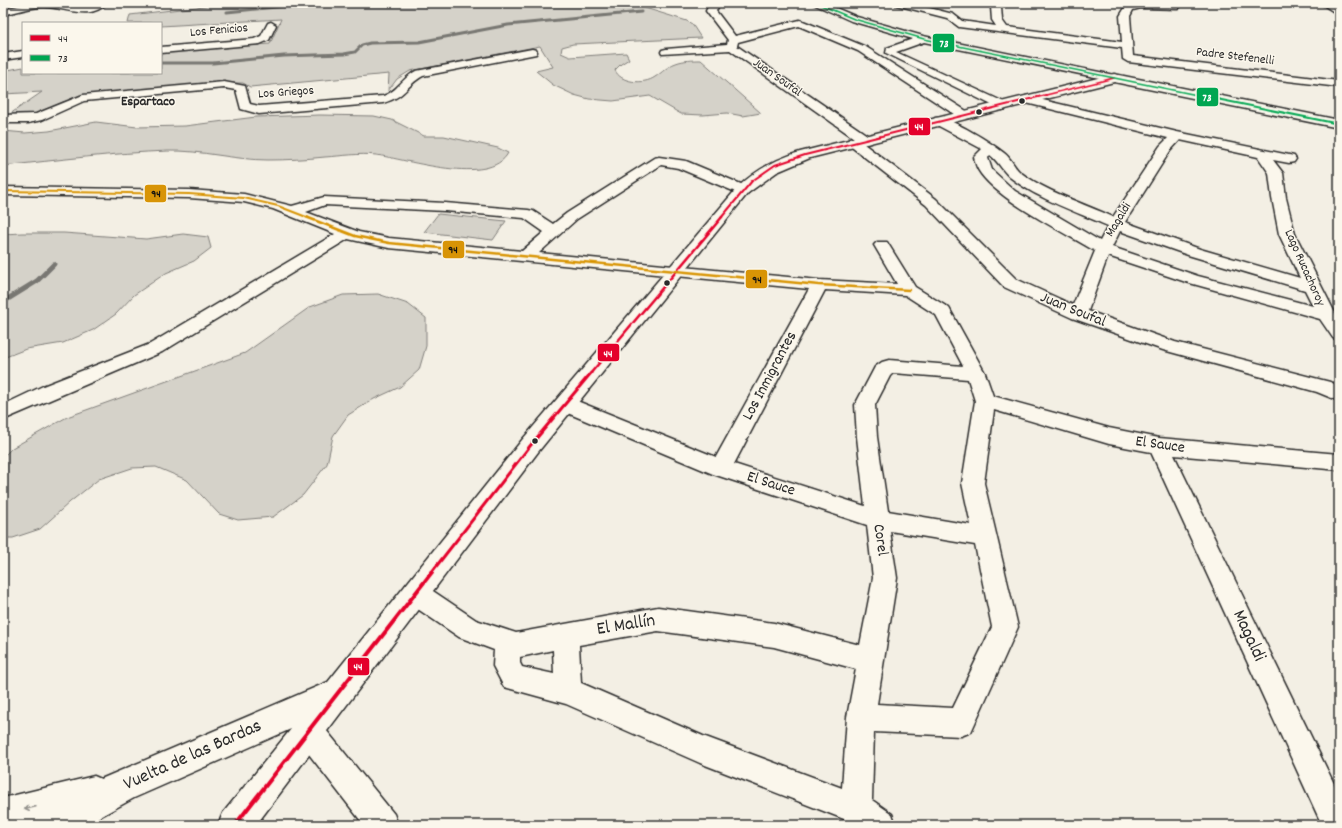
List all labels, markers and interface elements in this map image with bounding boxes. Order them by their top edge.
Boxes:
street label: Los Fenicios [189,19,249,43]
legend [22,22,162,74]
text: 44 [58,31,68,48]
line badge: 73 [932,33,955,53]
text: 73 [939,37,949,53]
street label: Padre Stefenelli [1195,43,1276,71]
text: 73 [58,51,68,68]
street label: Juan Soufal [748,54,806,102]
street label: Los Griegos [257,82,315,104]
line badge: 73 [1196,87,1219,107]
text: 73 [1202,91,1212,107]
district label: Espartaco [121,92,175,112]
unlabelled marker [1017,96,1027,106]
unlabelled marker [974,107,984,117]
line badge: 44 [908,117,931,136]
text: 44 [914,120,924,136]
line badge: 94 [144,184,167,203]
text: 94 [151,187,161,203]
street label: Magaldi [1101,199,1137,241]
street label: Lago Rucachoroy [1279,227,1330,310]
line badge: 94 [442,240,465,259]
text: 94 [448,243,458,259]
line badge: 94 [745,269,768,289]
text: 94 [752,273,762,289]
unlabelled marker [662,278,672,288]
street label: Juan Soufal [1037,286,1110,334]
street label: Los Inmigrantes [737,327,803,425]
line badge: 44 [597,343,620,362]
text: 44 [603,347,613,363]
street label: El Sauce [1134,430,1186,460]
unlabelled marker [530,436,540,446]
street label: El Sauce [744,465,798,503]
street label: Corel [866,523,894,558]
street label: Magaldi [1224,606,1272,667]
street label: El Mallín [595,608,657,644]
line badge: 44 [347,657,370,676]
text: 44 [353,660,363,676]
street label: Vuelta de las Bardas [120,713,266,799]
one-way arrow [23,805,36,813]

